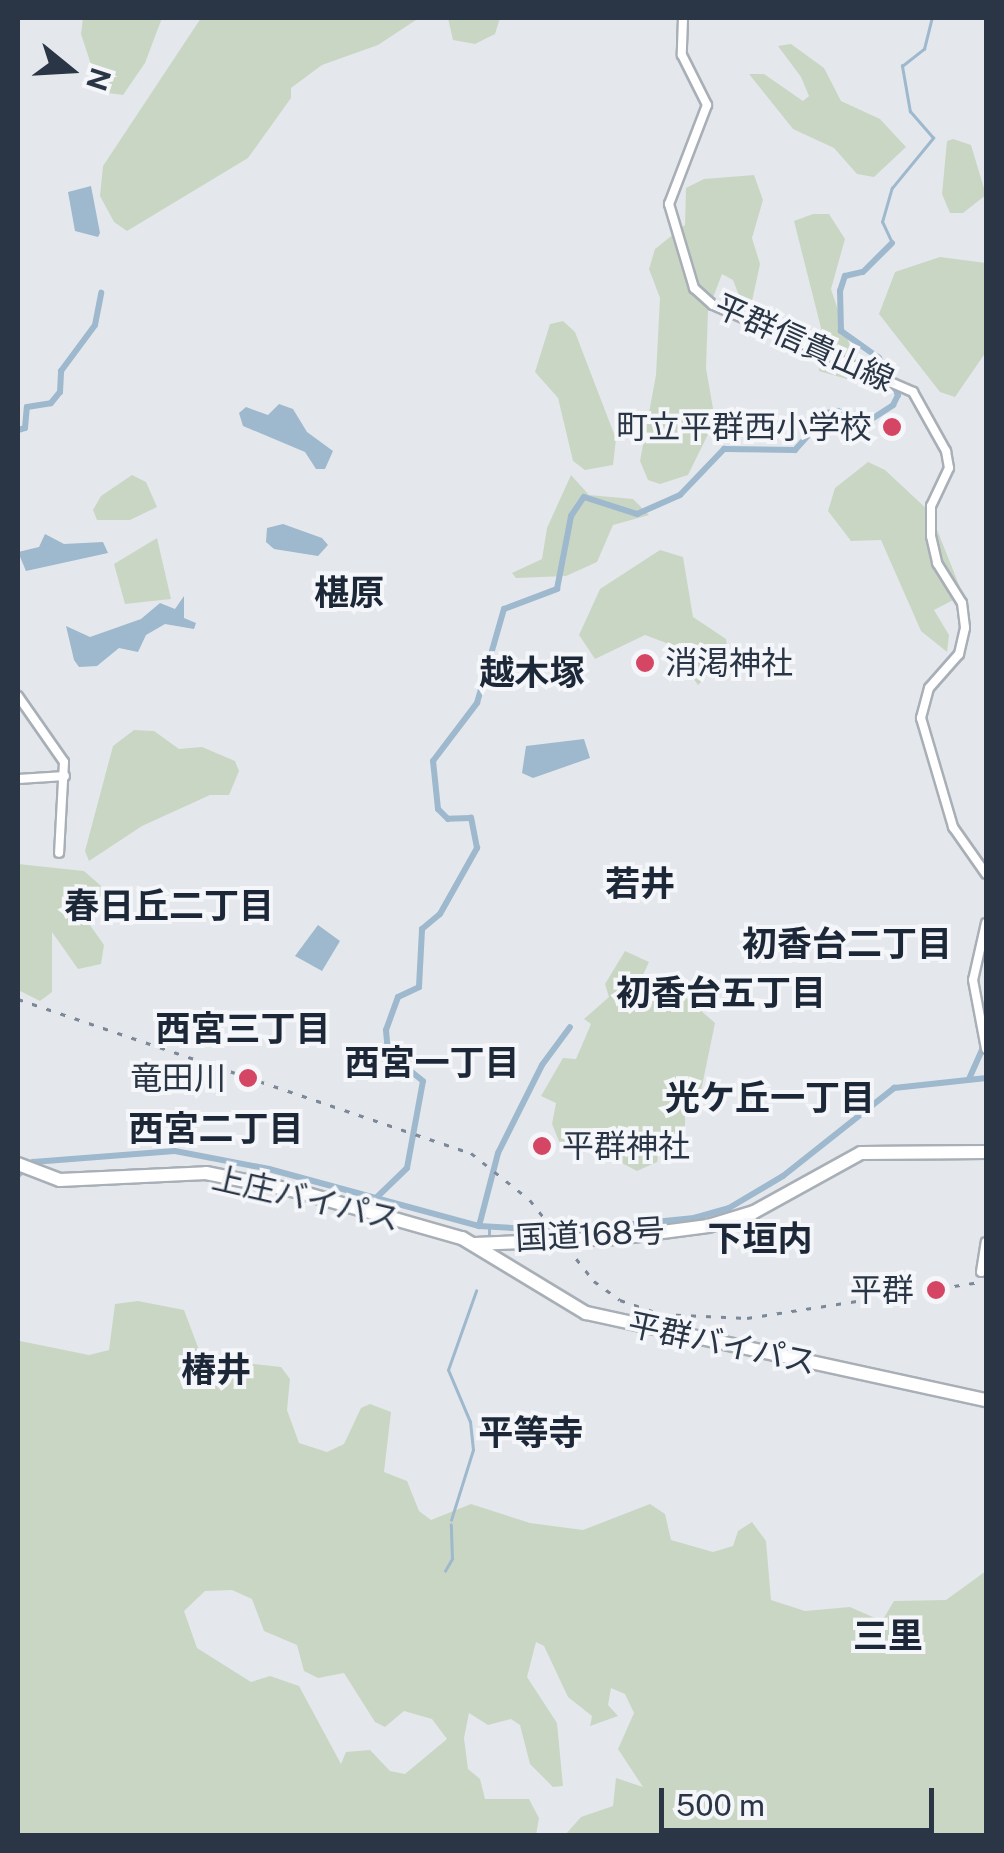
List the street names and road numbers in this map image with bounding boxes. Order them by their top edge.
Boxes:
street label: 平群信貴山線 [708,286,900,400]
street label: 上庄バイパス [208,1159,404,1239]
street label: 国道168号 [514,1212,666,1258]
street label: 平群バイパス [624,1305,820,1383]

